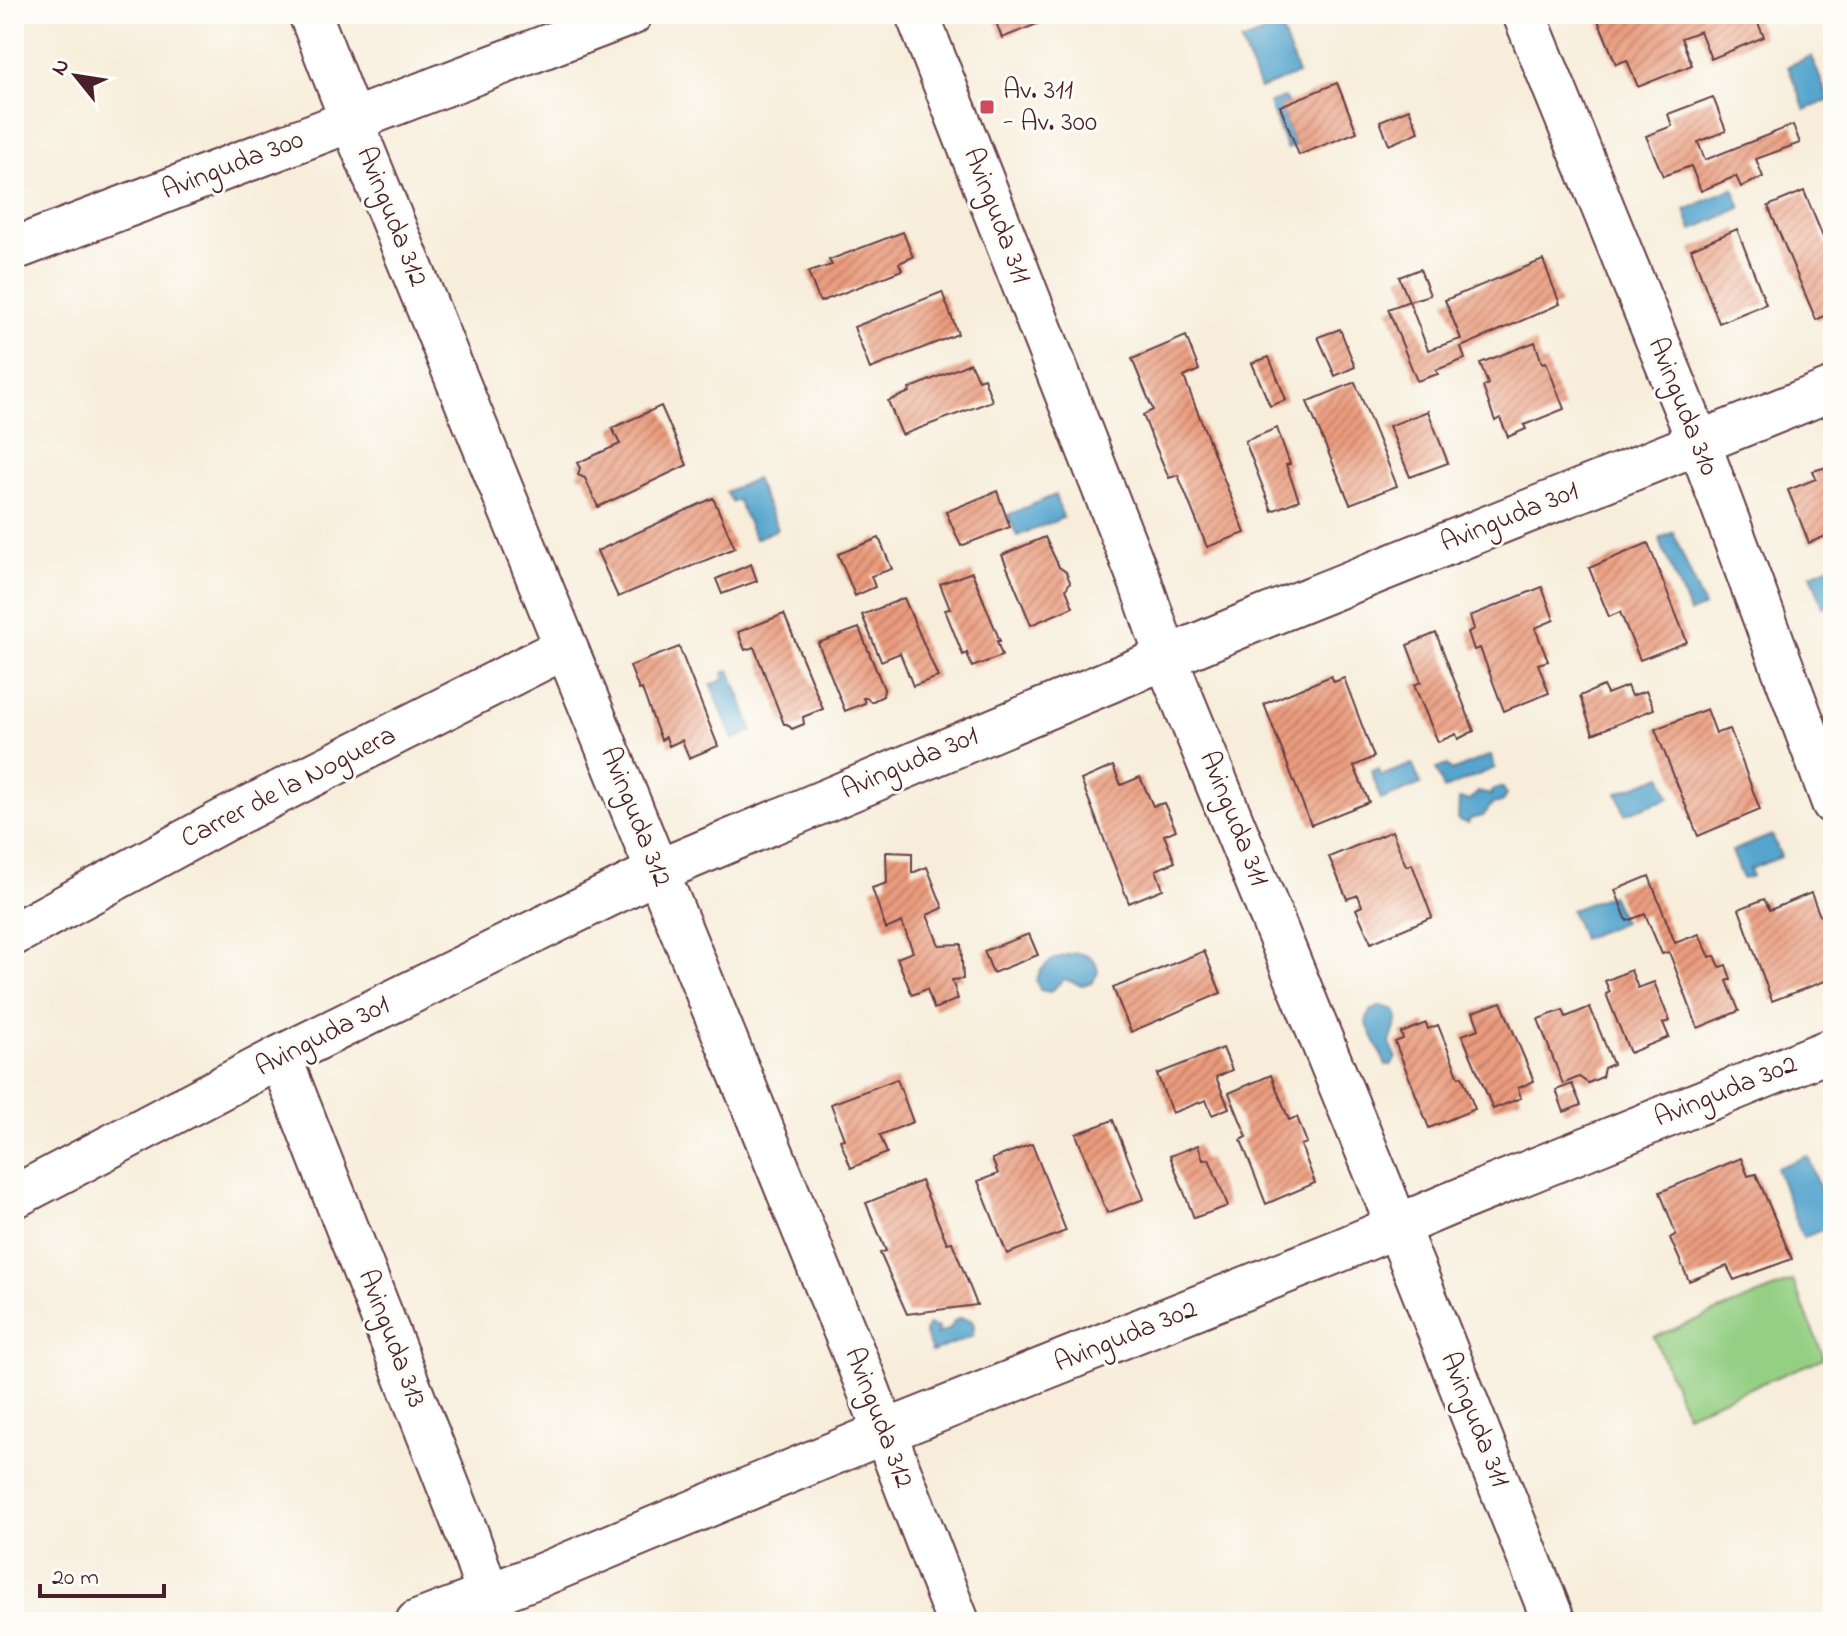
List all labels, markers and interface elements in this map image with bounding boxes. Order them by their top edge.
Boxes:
north arrow [36,36,116,116]
text: N [44,53,79,82]
place label: Av. 311 - Av. 300 [1003,71,1097,144]
marker: Av. 311 - Av. 300 [978,98,996,116]
street label: Avinguda 300 [156,120,310,212]
street label: Avinguda 312 [344,141,438,293]
street label: Avinguda 311 [951,142,1041,290]
street label: Avinguda 310 [1636,332,1728,482]
street label: Avinguda 301 [1435,472,1585,564]
street label: Carrer de la Noguera [174,716,404,860]
street label: Avinguda 301 [835,717,985,811]
street label: Avinguda 312 [588,741,682,893]
street label: Avinguda 311 [1187,745,1279,893]
street label: Avinguda 301 [249,986,397,1088]
street label: Avinguda 302 [1648,1045,1804,1139]
street label: Avinguda 313 [346,1264,436,1414]
street label: Avinguda 302 [1048,1290,1204,1384]
street label: Avinguda 312 [832,1342,924,1494]
street label: Avinguda 311 [1428,1346,1520,1494]
scale bar [40,1548,164,1598]
text: 20 m [52,1561,99,1596]

